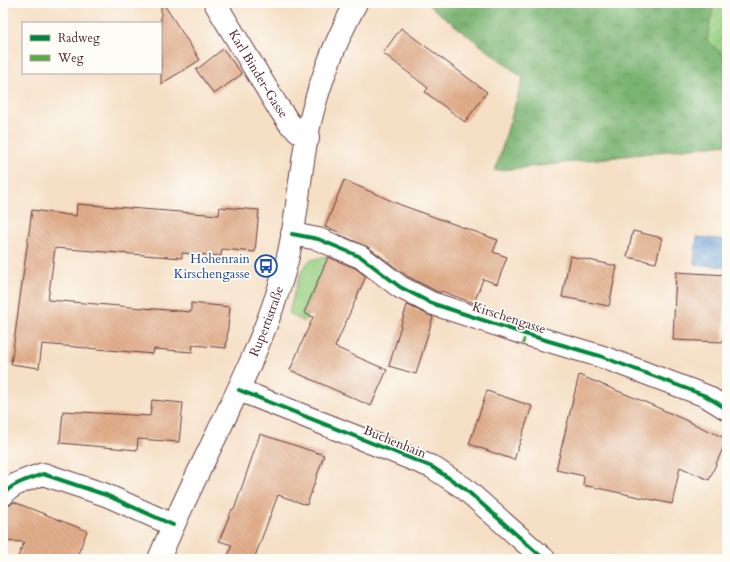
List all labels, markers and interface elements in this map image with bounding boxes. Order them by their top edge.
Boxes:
legend [22,22,162,74]
street label: Karl Binder-Gasse [224,26,292,122]
text: Radweg [58,30,100,46]
text: Weg [57,50,84,66]
place label: Hohenrain Kirschengasse [174,250,251,283]
bus stop icon: Hohenrain Kirschengasse [253,253,279,279]
street label: Rupertistraße [245,284,288,359]
street label: Kirschengasse [470,298,548,338]
street label: Buchenhain [361,421,430,463]

